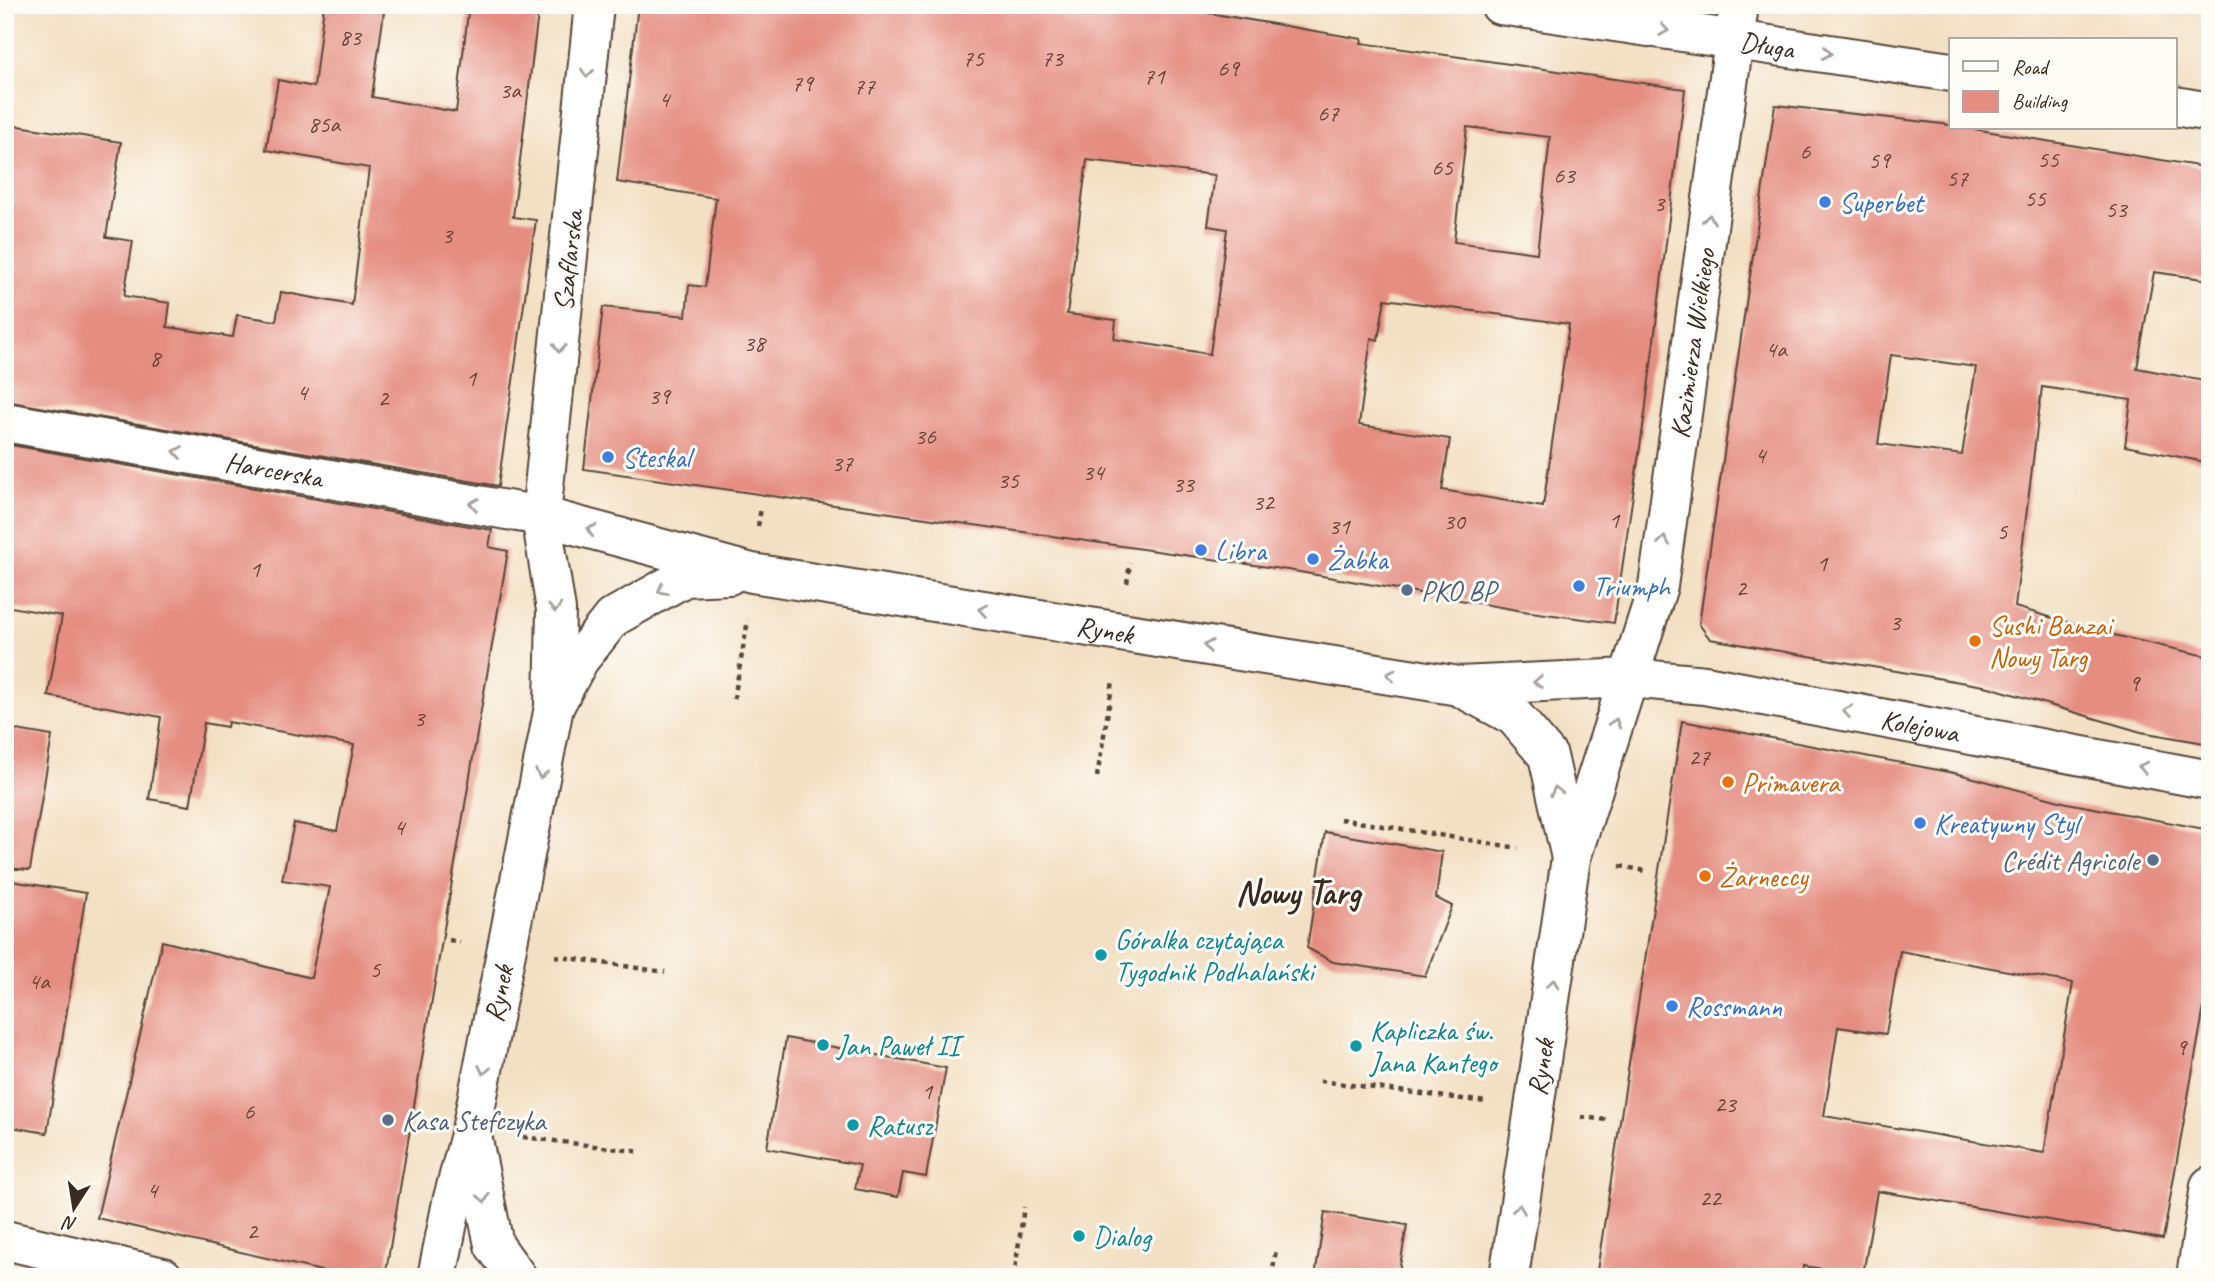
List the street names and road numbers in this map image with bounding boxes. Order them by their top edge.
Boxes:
street label: Długa [1738,23,1798,66]
street label: Szaflarska [545,206,590,313]
street label: Kazimierza Wielkiego [1661,244,1723,441]
street label: Harcerska [222,443,328,495]
street label: Rynek [1074,608,1137,651]
street label: Kolejowa [1878,701,1964,750]
street label: Rynek [475,961,521,1025]
street label: Rynek [1519,1035,1562,1098]

